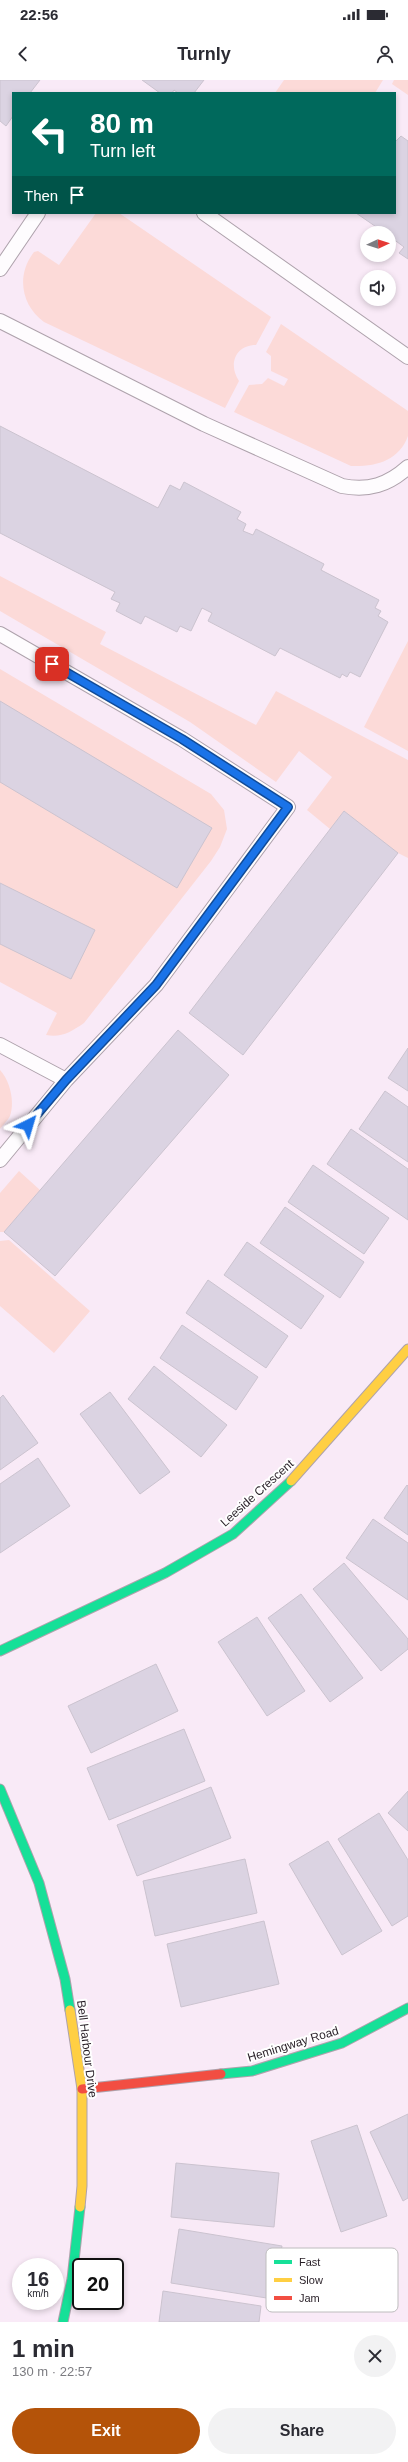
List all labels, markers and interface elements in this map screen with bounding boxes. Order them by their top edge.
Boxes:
text: 22:56 [20,6,58,23]
icon: back [12,43,34,65]
icon: person [374,43,396,65]
text: Turnly [177,44,231,64]
icon: left [24,108,76,160]
text: 80 m [90,108,154,139]
text: Turn left [90,141,155,161]
icon: arrive [66,184,88,206]
text: Then [24,187,58,204]
north arrow [360,226,396,262]
map controls [360,226,396,306]
button: sound [360,270,396,306]
pin [35,647,69,681]
icon: arrive [41,653,63,675]
position arrow [7,1104,49,1146]
street label: Leeside Crescent [218,1456,297,1529]
street label: Bell Harbour Drive [74,1999,100,2099]
street label: Hemingway Road [246,2023,340,2065]
legend [266,2248,398,2312]
text: Fast [299,2256,320,2268]
speed limit sign: 20 [72,2258,124,2310]
text: 16 [27,2268,49,2290]
text: Slow [299,2274,323,2286]
text: km/h [27,2288,49,2299]
text: Jam [299,2292,320,2304]
text: 1 min [12,2335,75,2362]
button: close [354,2335,396,2377]
text: 130 m · 22:57 [12,2364,92,2379]
button: Exit [12,2408,200,2454]
button: Share [208,2408,396,2454]

